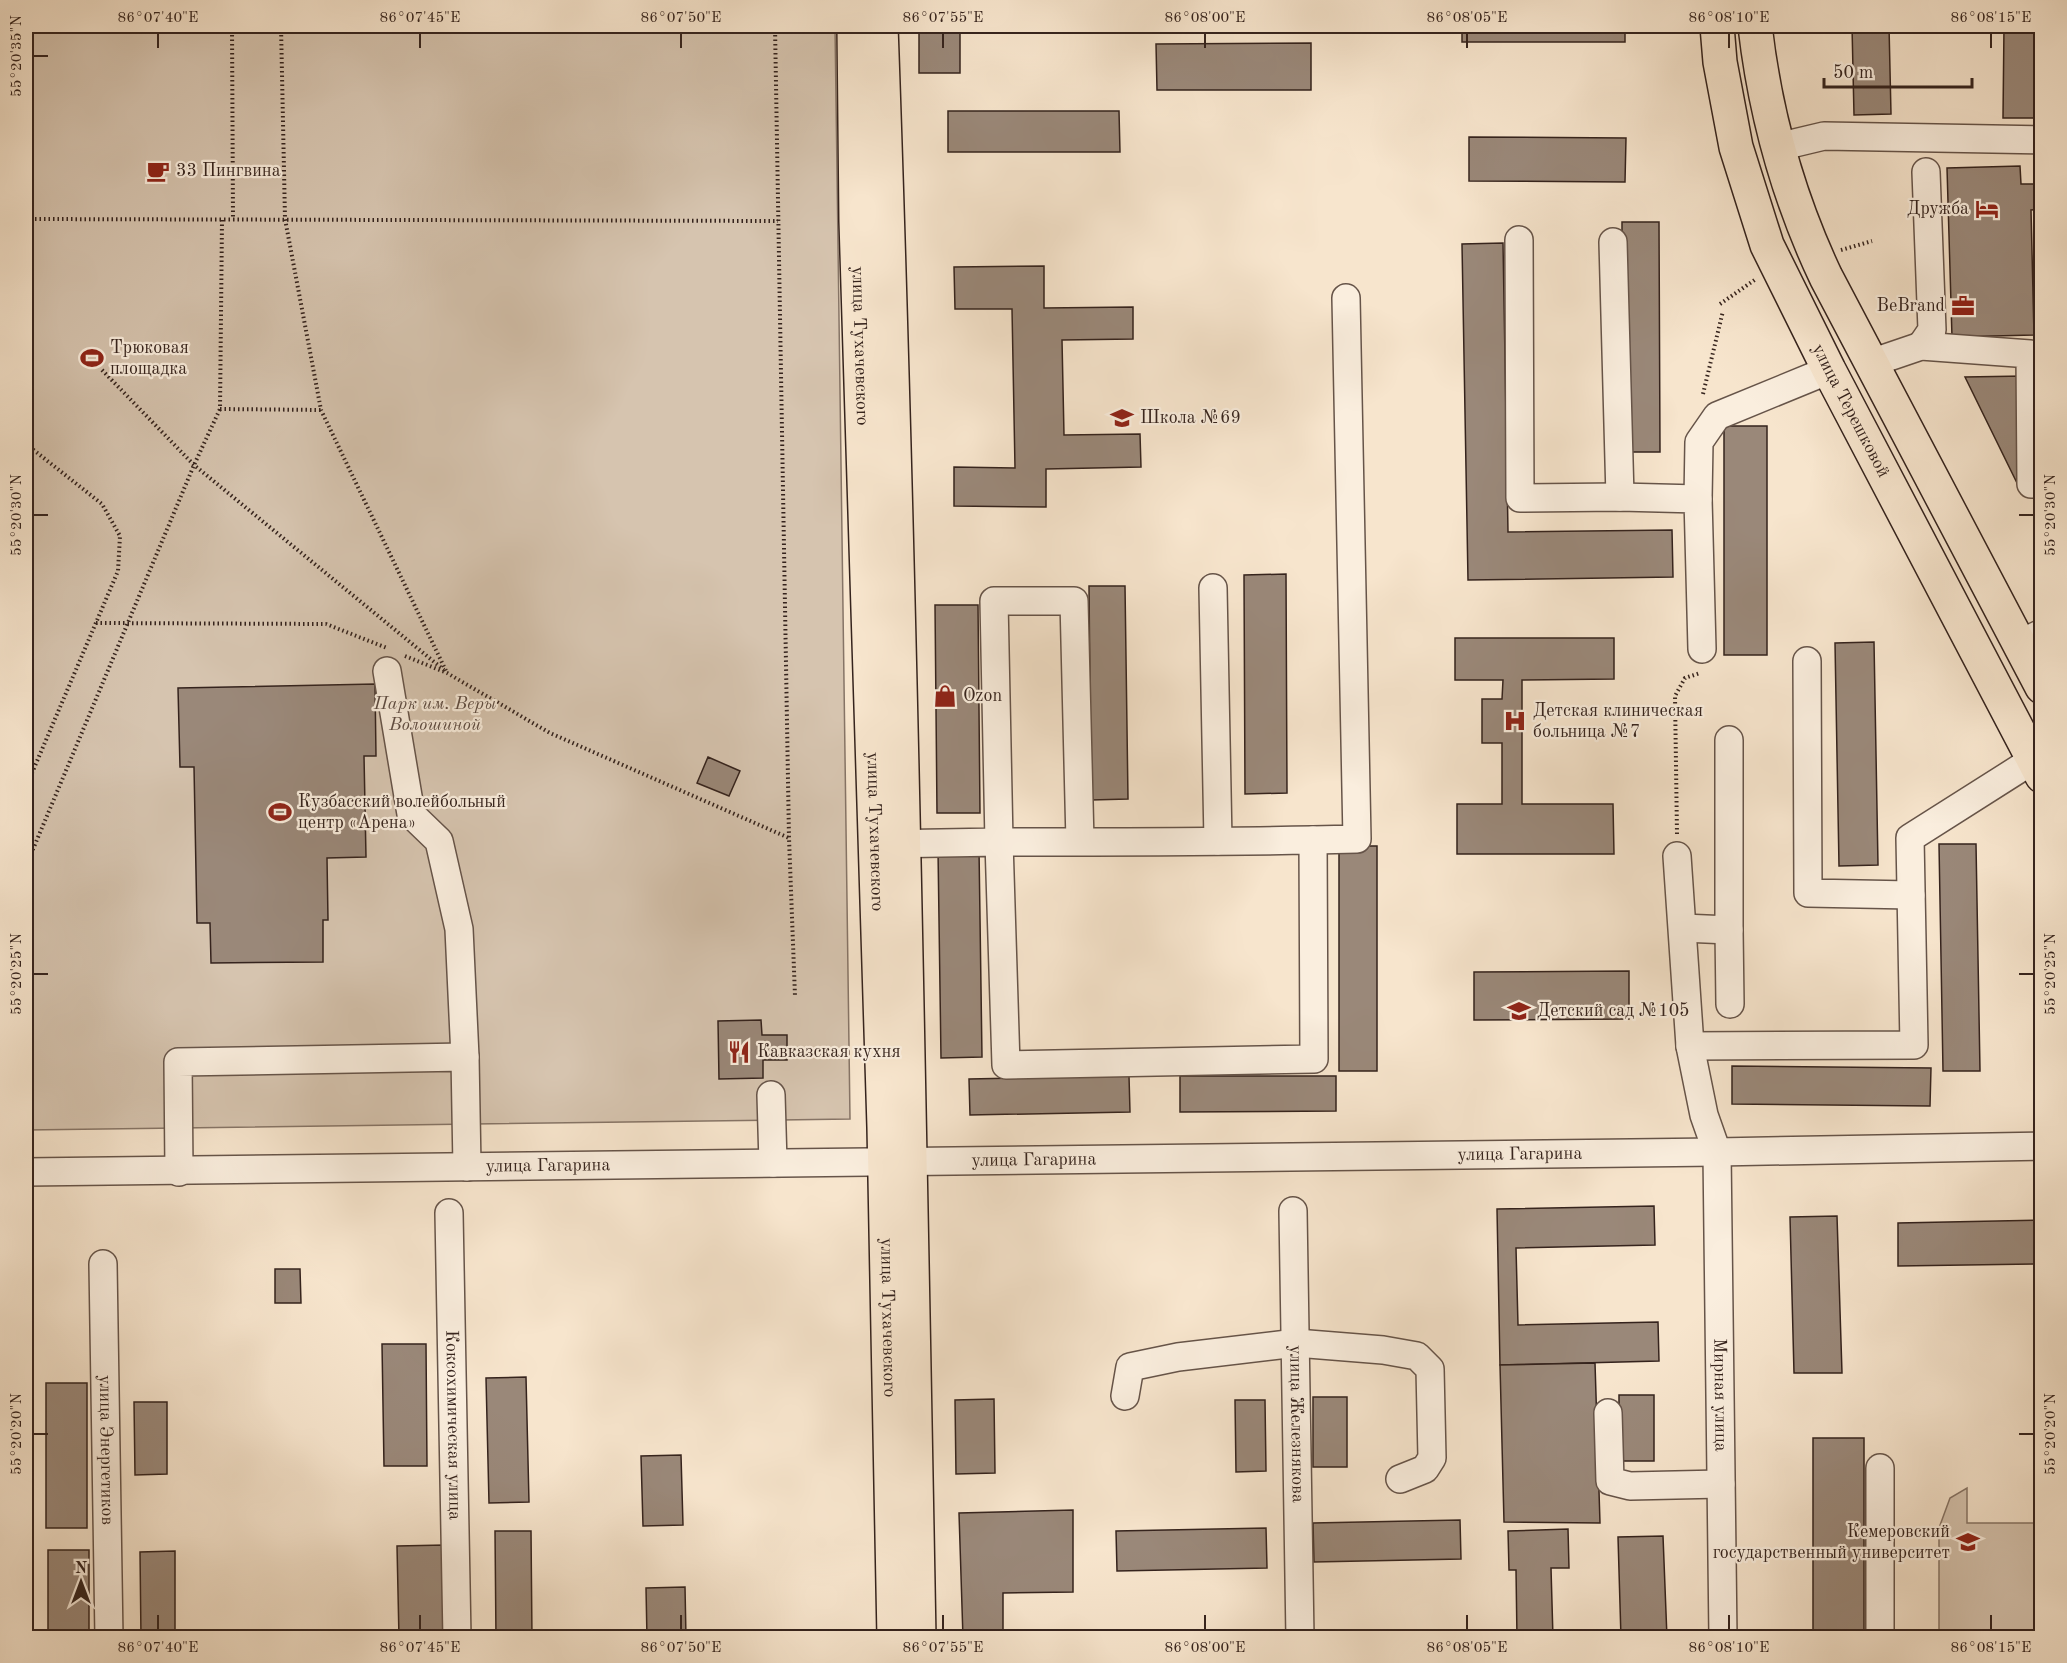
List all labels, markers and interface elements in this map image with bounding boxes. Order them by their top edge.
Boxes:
text: 86°07'40"E [118,11,198,26]
text: 86°07'45"E [380,11,460,26]
text: 86°07'50"E [641,11,721,26]
text: 86°07'55"E [903,11,983,26]
text: 86°08'00"E [1165,11,1245,26]
text: 86°08'05"E [1427,11,1507,26]
text: 86°08'10"E [1689,11,1769,26]
text: 86°08'15"E [1951,11,2031,26]
text: 55°20'35"N [10,15,25,97]
scale bar [1824,51,1972,89]
text: 50 m [1833,64,1873,82]
cafe icon: 33 Пингвина [145,158,171,184]
place label: 33 Пингвина [176,162,281,180]
hotel icon: Дружба [1974,196,2000,222]
place label: Дружба [1907,200,1969,218]
street label: улица Тухачевского [848,266,871,426]
office icon: BeBrand [1950,293,1976,319]
place label: BeBrand [1876,297,1945,315]
place label: Трюковая площадка [110,339,189,378]
street label: улица Терешковой [1809,341,1893,480]
sports icon: Трюковая площадка [79,345,105,371]
school or university icon: Школа №69 [1109,405,1135,431]
place label: Школа №69 [1140,409,1241,427]
text: 55°20'30"N [10,474,25,556]
text: 55°20'30"N [2044,474,2059,556]
shop icon: Ozon [932,683,958,709]
place label: Ozon [963,687,1002,705]
park label: Парк им. Веры Волошиной [373,695,496,734]
place label: Детская клиническая больница №7 [1533,702,1703,741]
hospital icon: Детская клиническая больница №7 [1502,708,1528,734]
street label: улица Тухачевского [863,752,886,912]
place label: Кузбасский волейбольный центр «Арена» [298,793,506,832]
sports icon: Кузбасский волейбольный центр «Арена» [267,799,293,825]
text: 55°20'25"N [10,933,25,1015]
text: 55°20'25"N [2044,933,2059,1015]
school or university icon: Детский сад №105 [1506,998,1532,1024]
place label: Детский сад №105 [1537,1002,1690,1020]
restaurant icon: Кавказская кухня [726,1039,752,1065]
place label: Кавказская кухня [757,1043,901,1061]
street label: улица Гагарина [1457,1145,1582,1164]
street label: улица Гагарина [971,1150,1096,1170]
street label: улица Гагарина [485,1156,611,1176]
street label: улица Тухачевского [877,1238,898,1397]
street label: Коксохимическая улица [442,1330,464,1520]
street label: Мирная улица [1710,1338,1730,1452]
street label: улица Железнякова [1286,1345,1307,1503]
street label: улица Энергетиков [96,1375,116,1525]
text: 55°20'20"N [10,1393,25,1475]
text: 55°20'20"N [2044,1393,2059,1475]
place label: Кемеровский государственный университет [1713,1523,1950,1562]
school or university icon: Кемеровский государственный университет [1955,1529,1981,1555]
north arrow [51,1552,111,1612]
text: N [75,1561,88,1577]
text: 86°07'40"E [118,1641,198,1656]
text: 86°07'45"E [380,1641,460,1656]
text: 86°07'50"E [641,1641,721,1656]
text: 86°07'55"E [903,1641,983,1656]
text: 86°08'00"E [1165,1641,1245,1656]
text: 86°08'05"E [1427,1641,1507,1656]
text: 86°08'10"E [1689,1641,1769,1656]
text: 86°08'15"E [1951,1641,2031,1656]

